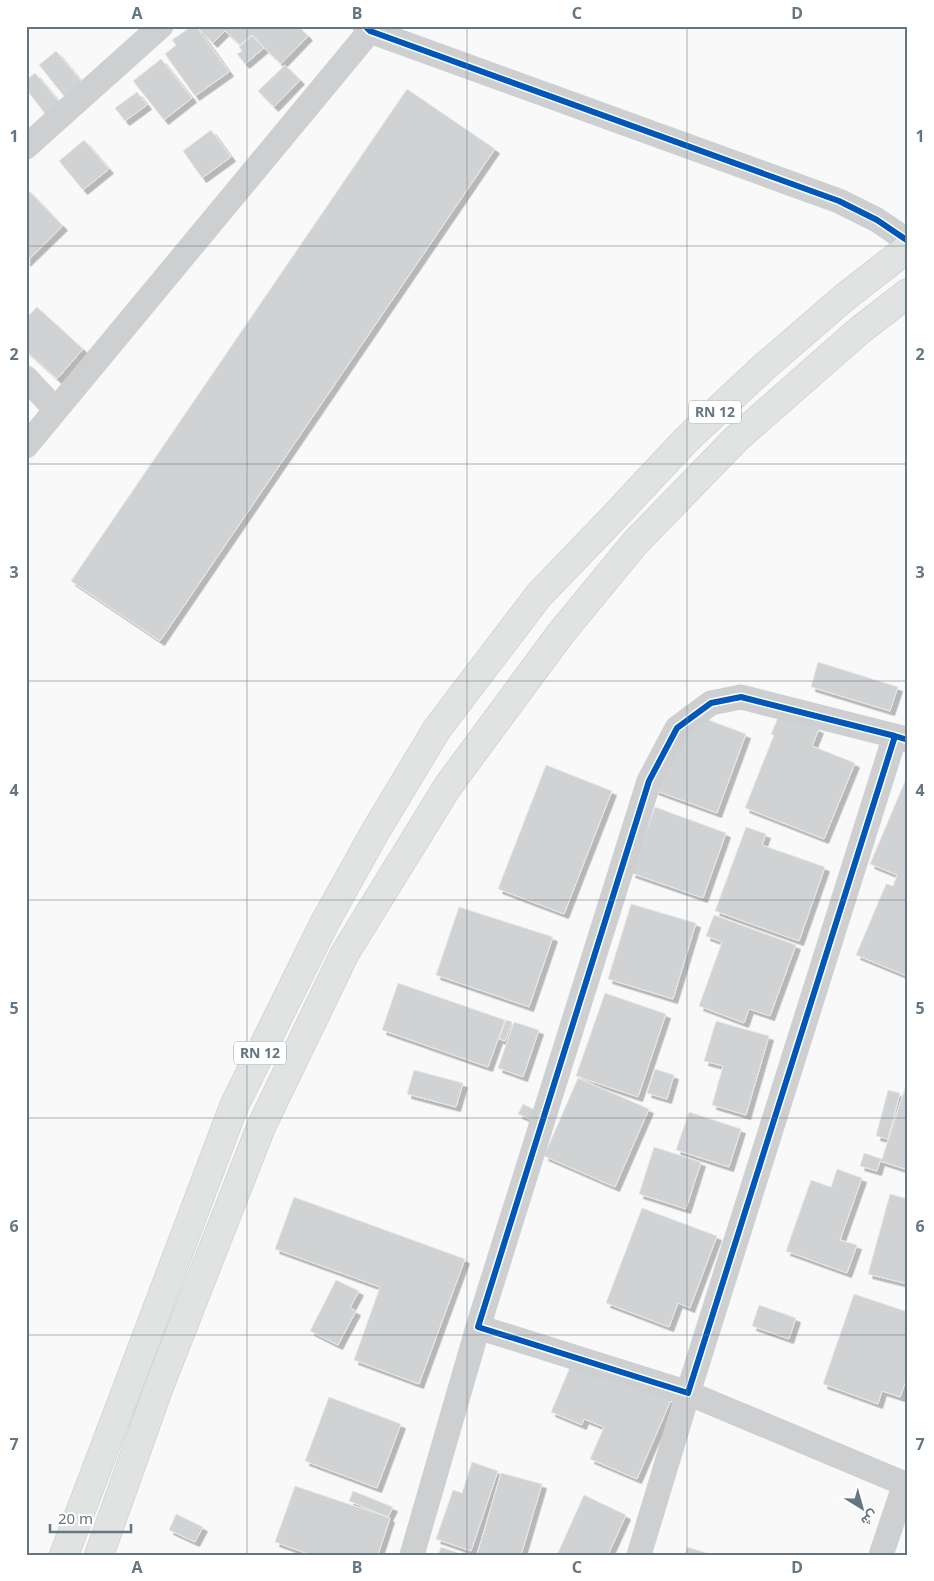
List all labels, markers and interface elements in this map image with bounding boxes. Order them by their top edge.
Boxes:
text: A [131,2,143,24]
text: B [352,2,362,24]
text: C [572,2,582,24]
text: D [791,2,803,24]
text: 1 [9,125,19,147]
text: 1 [915,125,925,147]
text: 2 [9,343,19,365]
text: 2 [915,343,925,365]
road number: RN 12 [689,401,741,424]
text: 3 [9,561,19,583]
text: 3 [915,561,925,583]
text: 4 [9,779,19,801]
text: 4 [915,779,925,801]
text: 5 [9,997,19,1019]
text: 5 [915,997,925,1019]
road number: RN 12 [234,1042,286,1064]
text: 6 [9,1215,19,1237]
text: 6 [915,1215,925,1237]
text: 7 [9,1433,19,1455]
text: 7 [915,1433,925,1455]
north arrow [836,1484,886,1534]
scale bar [50,1501,131,1533]
text: ش [858,1506,883,1532]
text: 20 m [58,1508,93,1528]
text: A [131,1556,143,1578]
text: B [352,1556,362,1578]
text: C [572,1556,582,1578]
text: D [791,1556,803,1578]

